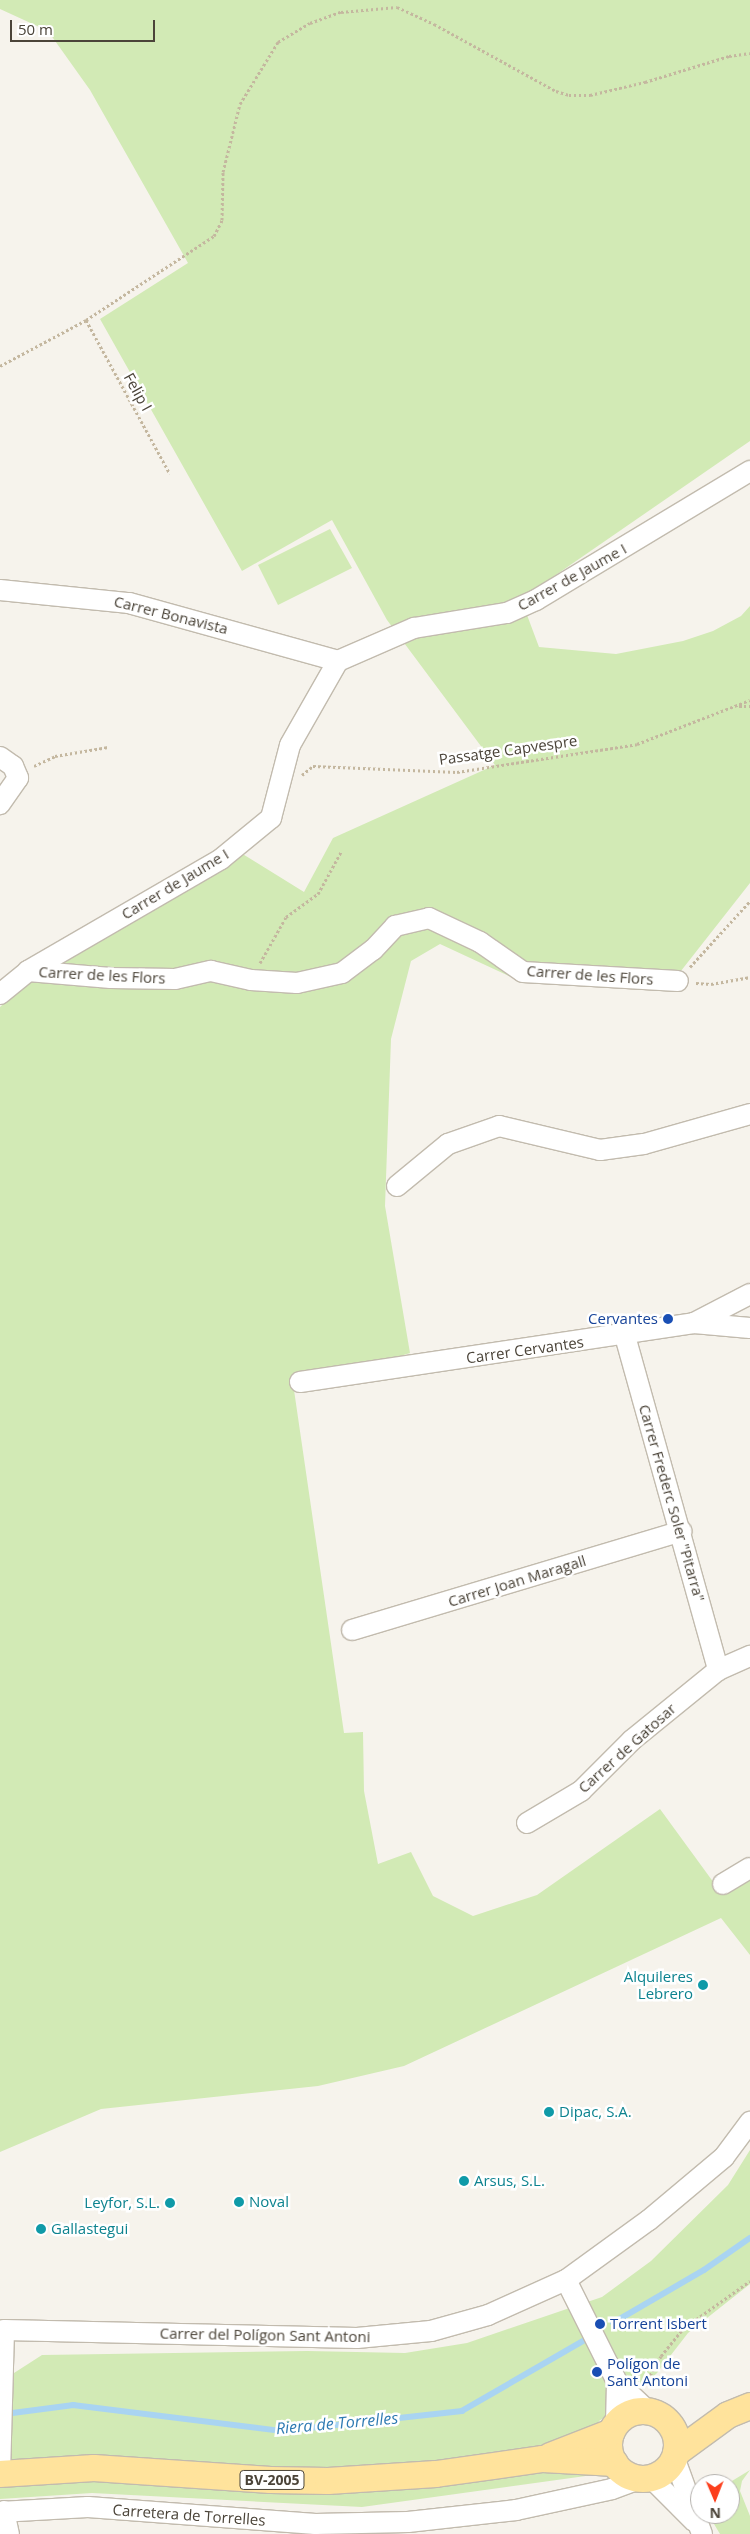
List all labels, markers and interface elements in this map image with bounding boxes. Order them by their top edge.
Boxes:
scale bar [12,10,158,42]
text: 50 m [18,19,53,39]
street label: Felip I [120,370,156,414]
street label: Carrer de Jaume I [514,540,630,614]
street label: Carrer Bonavista [112,592,230,638]
street label: Passatge Capvespre [438,731,578,769]
street label: Carrer de Jaume I [118,845,232,923]
street label: Carrer de les Flors [526,962,654,988]
street label: Carrer de les Flors [38,963,166,987]
place label: Cervantes [588,1310,658,1328]
marker: Cervantes [662,1313,674,1325]
street label: Carrer Cervantes [465,1333,585,1367]
street label: Carrer Frederc Soler "Pitarra" [635,1402,709,1604]
street label: Carrer Joan Maragall [446,1551,588,1611]
street label: Carrer de Gatosar [574,1699,680,1797]
place label: Alquileres Lebrero [624,1967,693,2002]
marker: Alquileres Lebrero [697,1979,709,1991]
place label: Dipac, S.A. [559,2103,632,2121]
marker: Dipac, S.A. [543,2106,555,2118]
place label: Arsus, S.L. [474,2172,545,2190]
marker: Arsus, S.L. [458,2175,470,2187]
place label: Noval [249,2193,289,2211]
place label: Leyfor, S.L. [84,2194,160,2212]
marker: Noval [233,2196,245,2208]
marker: Leyfor, S.L. [164,2197,176,2209]
place label: Gallastegui [51,2220,128,2238]
marker: Gallastegui [35,2223,47,2235]
place label: Torrent Isbert [610,2315,707,2333]
marker: Torrent Isbert [594,2318,606,2330]
street label: Carrer del Polígon Sant Antoni [160,2324,370,2346]
place label: Polígon de Sant Antoni [607,2354,688,2389]
marker: Polígon de Sant Antoni [591,2366,603,2378]
water label: Riera de Torrelles [275,2408,399,2438]
road number: BV-2005 [238,2468,306,2492]
north arrow [690,2474,740,2524]
street label: Carretera de Torrelles [112,2501,266,2529]
text: N [709,2504,721,2523]

